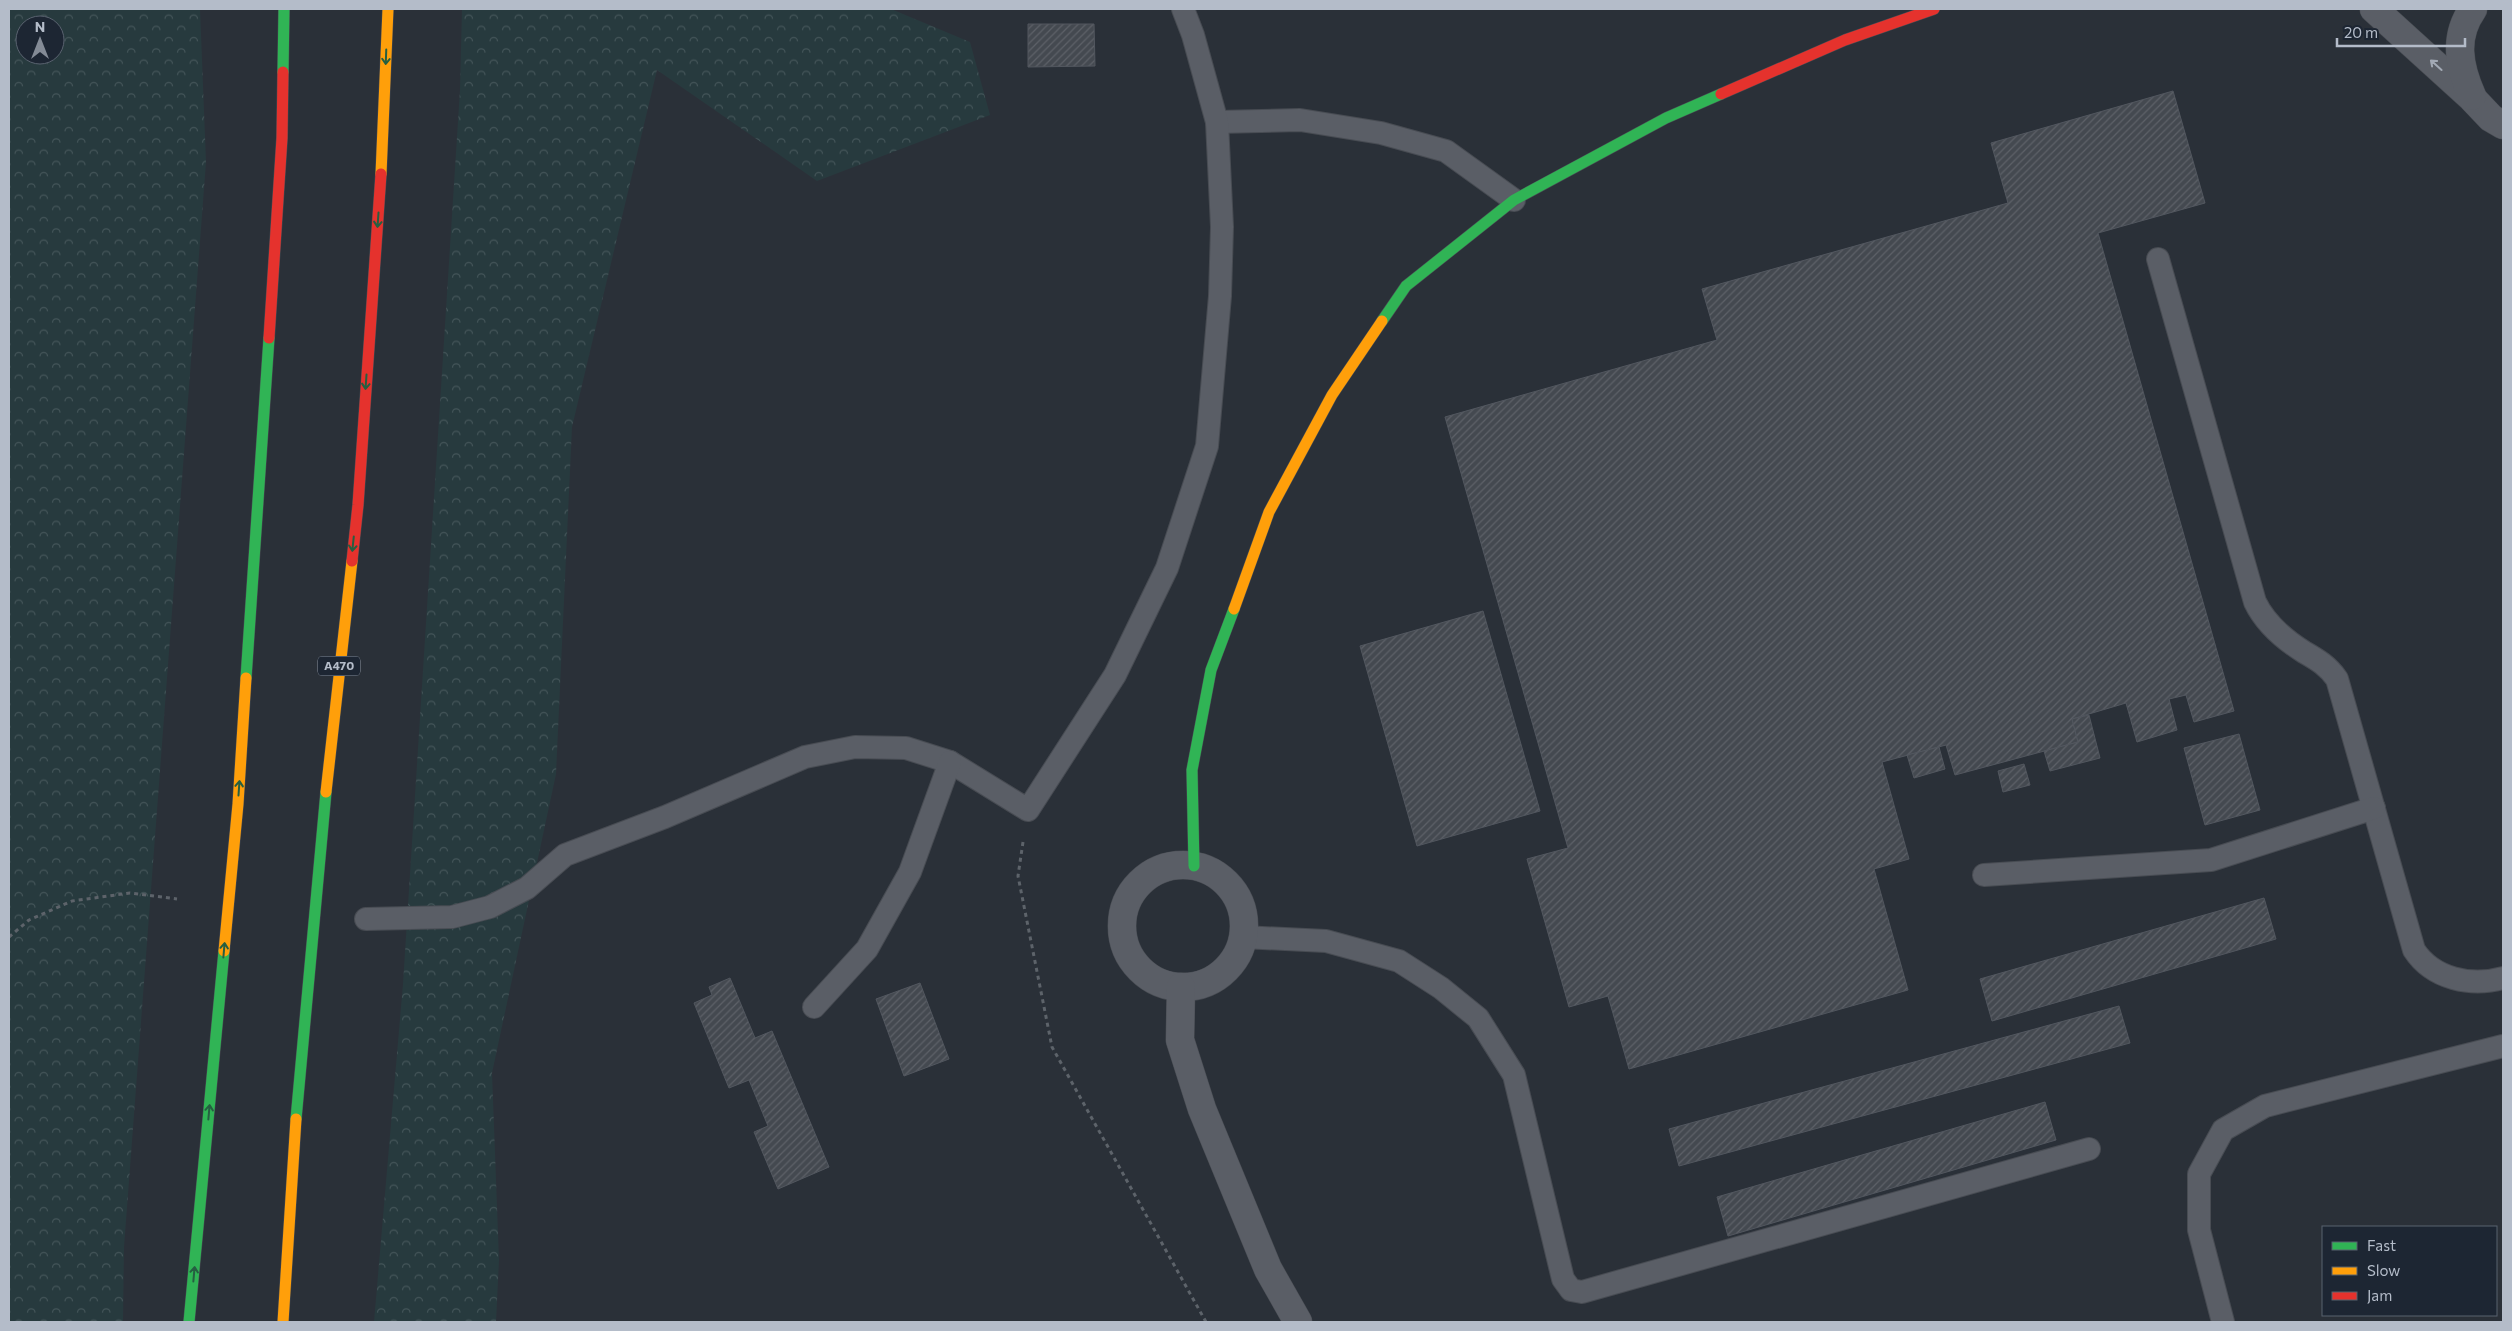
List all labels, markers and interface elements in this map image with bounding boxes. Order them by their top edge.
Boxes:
north arrow [15,15,65,65]
scale bar [2337,15,2464,47]
text: N [35,18,45,35]
text: 20 m [2344,23,2378,41]
one-way arrow [381,49,390,65]
one-way arrow [2430,59,2443,71]
one-way arrow [373,212,383,228]
one-way arrow [362,374,371,390]
one-way arrow [348,535,358,551]
road number: A470 [318,656,360,676]
one-way arrow [234,781,243,797]
one-way arrow [219,942,229,958]
one-way arrow [204,1104,214,1120]
legend [2322,1226,2497,1316]
text: Fast [2367,1236,2396,1254]
text: Slow [2367,1261,2400,1279]
one-way arrow [189,1266,198,1282]
text: Jam [2367,1286,2392,1304]

